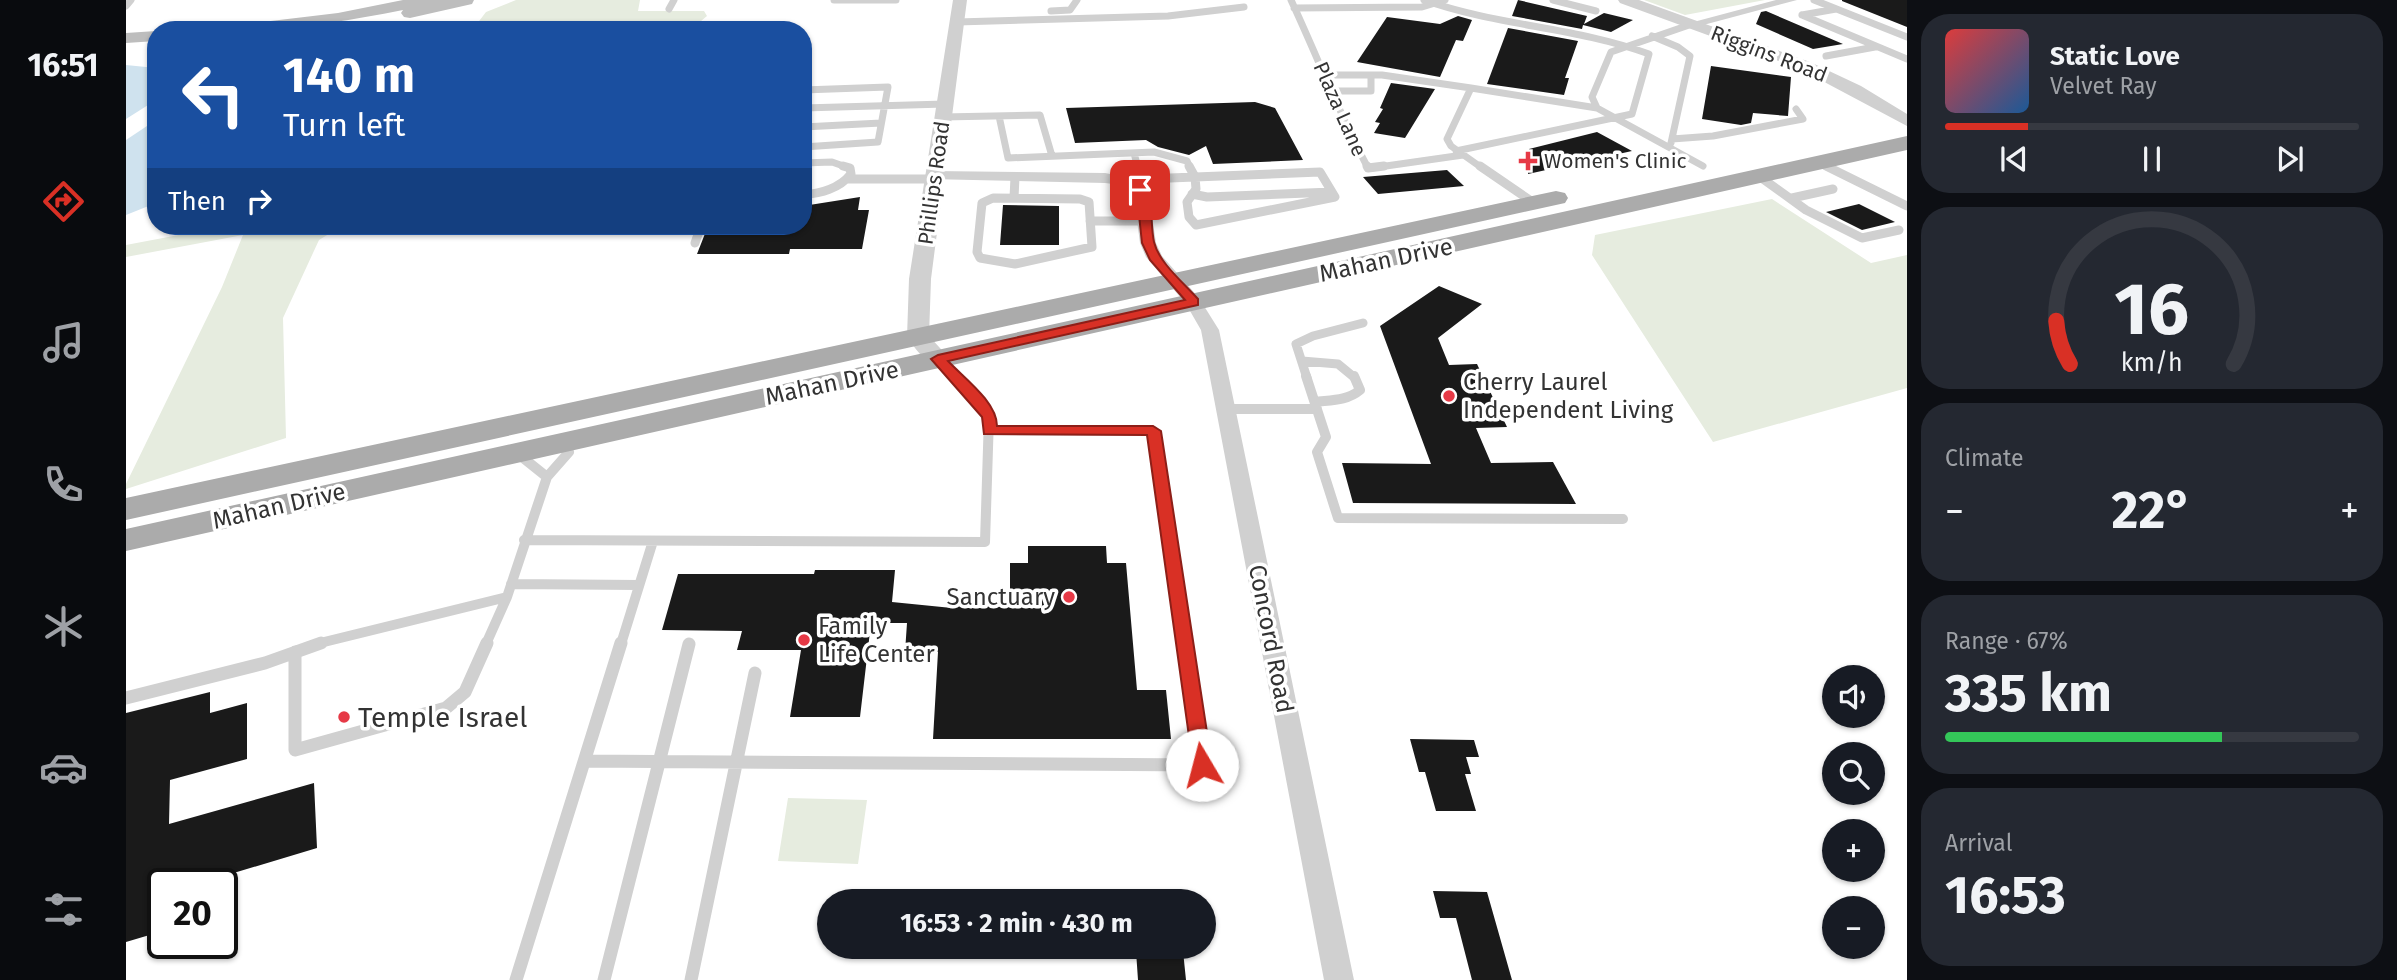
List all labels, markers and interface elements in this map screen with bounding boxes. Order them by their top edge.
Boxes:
street label: Riggins Road [1707,20,1831,88]
text: Static Love [2050,41,2180,72]
text: 16:51 [27,46,99,84]
text: 140 m [283,46,415,105]
icon: left [168,49,259,140]
street label: Plaza Lane [1308,58,1372,160]
text: Velvet Ray [2050,72,2157,100]
text: Turn left [283,106,405,144]
street label: Phillips Road [912,120,956,246]
icon: previous [1995,140,2033,178]
icon: pause [2133,140,2171,178]
icon: next [2271,140,2309,178]
place label: Women's Clinic [1544,148,1687,174]
marker: Women's Clinic [1518,151,1538,171]
pin [1110,160,1170,220]
icon: arrive [1121,171,1159,209]
icon: directions [39,177,88,226]
icon: right [240,182,278,220]
text: Then [168,186,226,217]
street label: Mahan Drive [1317,232,1455,288]
text: 16 [2115,266,2189,353]
icon: music [39,318,88,367]
text: km/h [2121,347,2183,377]
street label: Mahan Drive [763,355,901,411]
place label: Cherry Laurel Independent Living [1463,368,1674,424]
marker: Cherry Laurel Independent Living [1441,388,1457,404]
text: Climate [1945,444,2024,472]
icon: phone [39,460,88,509]
street label: Mahan Drive [210,477,348,535]
text: 22° [2112,479,2192,542]
text: − [1945,488,1964,534]
text: + [2340,488,2359,534]
street label: Concord Road [1243,562,1299,716]
place label: Sanctuary [947,583,1055,611]
marker: Sanctuary [1061,589,1077,605]
icon: climate [39,602,88,651]
place label: Family Life Center [818,612,935,668]
text: Range · 67% [1945,627,2068,655]
marker: Family Life Center [796,632,812,648]
text: 335 km [1945,662,2112,725]
map controls [1822,665,1885,959]
button: sound [1822,665,1885,728]
place label: Temple Israel [358,701,527,734]
marker: Temple Israel [336,709,352,725]
position arrow [1165,728,1239,802]
button: search [1822,742,1885,805]
icon: car [39,743,88,792]
button: + [1822,819,1885,882]
text: Arrival [1945,829,2012,857]
text: 16:53 [1945,864,2066,927]
speed limit sign: 20 [147,868,238,959]
icon: filters [39,885,88,934]
button: − [1822,896,1885,959]
text: 16:53 · 2 min · 430 m [900,908,1133,939]

